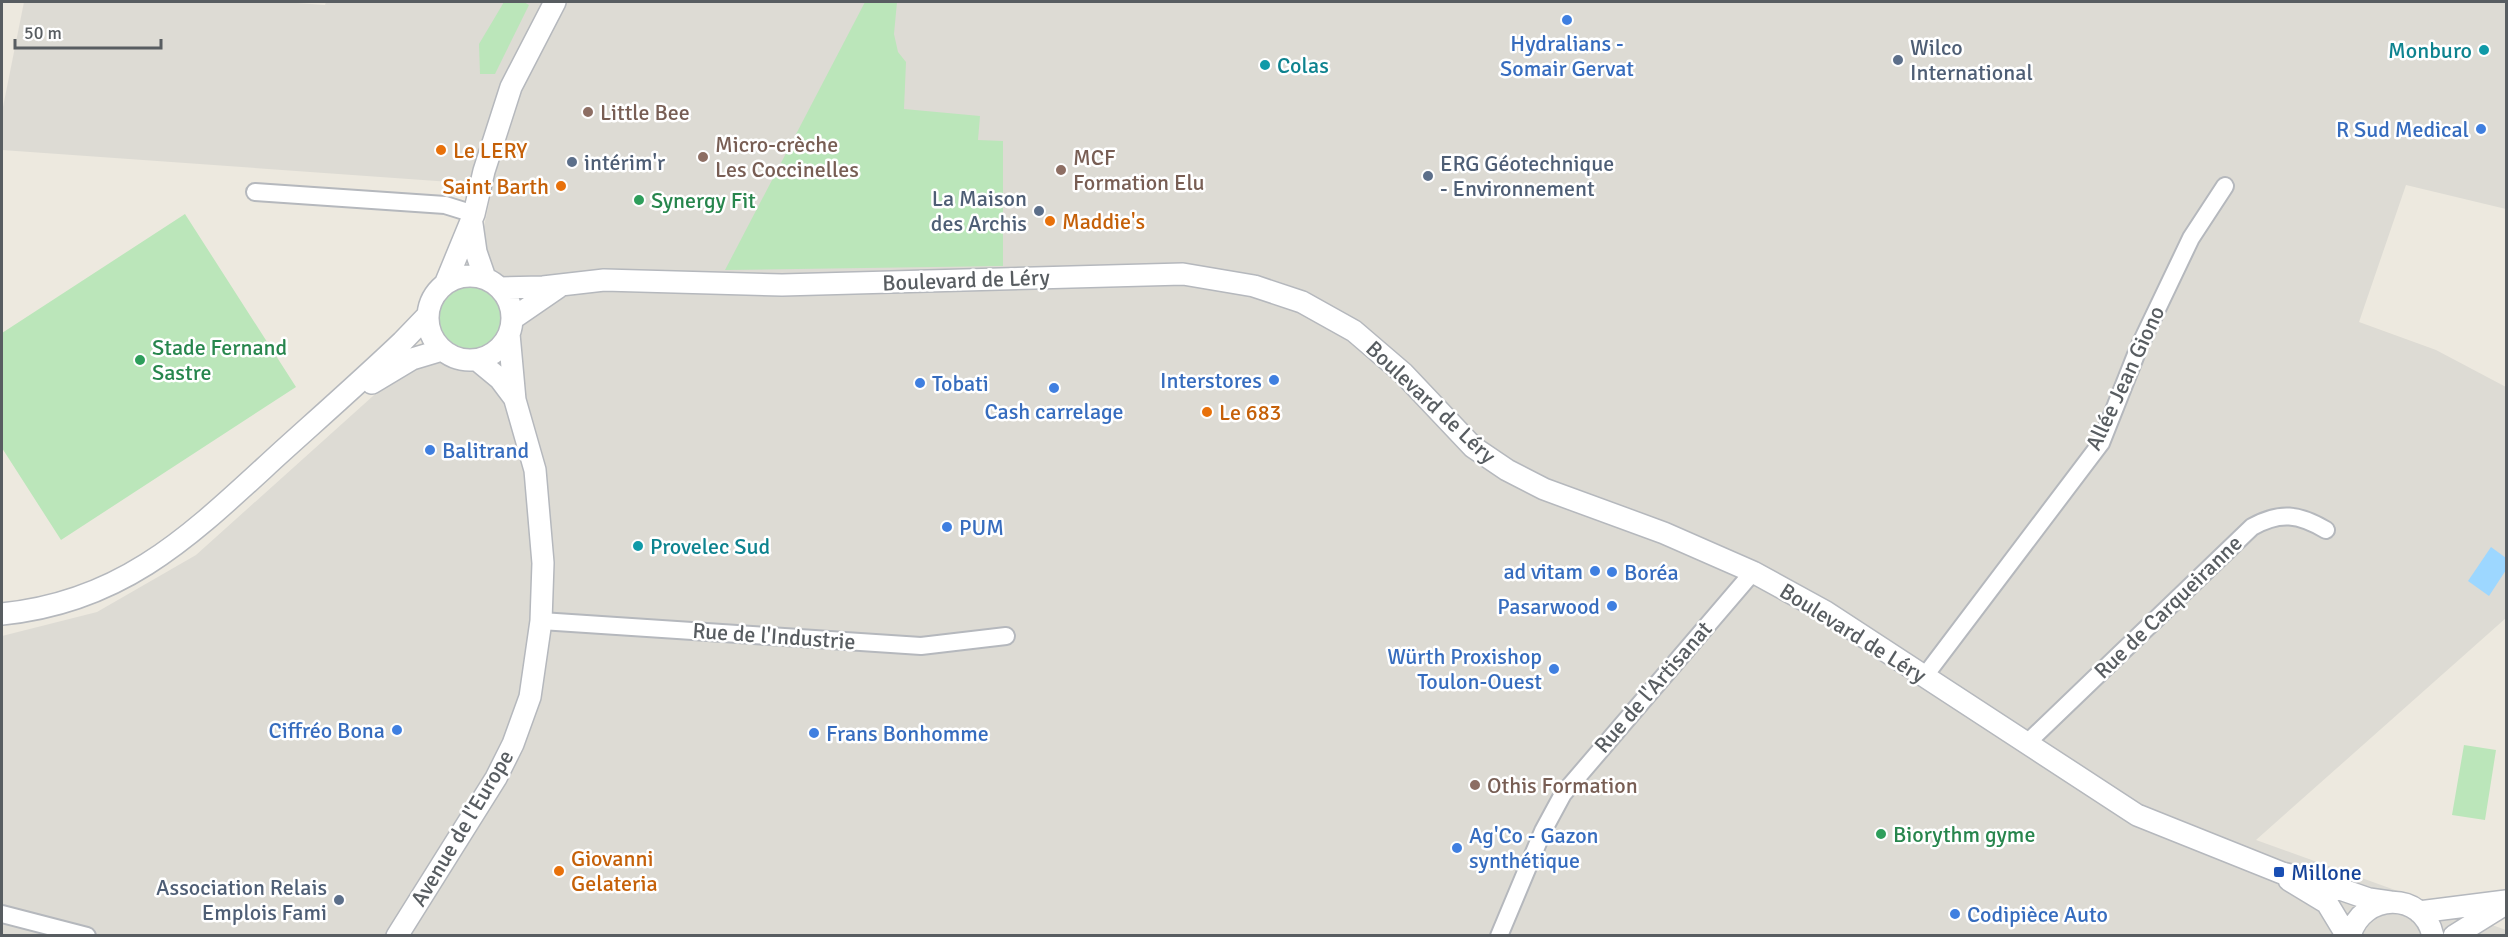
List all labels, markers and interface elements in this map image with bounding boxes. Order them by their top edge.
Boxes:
scale bar [15,12,160,50]
marker: Hydralians - Somair Gervat [1560,13,1574,27]
text: 50 m [24,22,62,44]
place label: Hydralians - Somair Gervat [1500,30,1634,82]
place label: Wilco International [1910,34,2033,86]
place label: Monburo [2388,37,2472,64]
marker: Monburo [2477,43,2491,57]
place label: Colas [1277,52,1329,79]
marker: Wilco International [1891,53,1905,67]
marker: Colas [1258,58,1272,72]
place label: Little Bee [600,99,690,126]
marker: Little Bee [581,105,595,119]
place label: R Sud Medical [2336,116,2469,143]
marker: R Sud Medical [2474,122,2488,136]
place label: Micro-crèche Les Coccinelles [715,131,859,183]
place label: Le LERY [453,137,527,164]
marker: Le LERY [434,143,448,157]
place label: MCF Formation Elu [1073,144,1205,196]
place label: intérim'r [584,149,665,176]
marker: Micro-crèche Les Coccinelles [696,150,710,164]
place label: ERG Géotechnique - Environnement [1440,150,1614,202]
marker: intérim'r [565,155,579,169]
marker: MCF Formation Elu [1054,163,1068,177]
marker: ERG Géotechnique - Environnement [1421,169,1435,183]
place label: Saint Barth [442,173,549,200]
marker: Saint Barth [554,179,568,193]
place label: La Maison des Archis [931,185,1027,237]
place label: Synergy Fit [651,187,756,214]
marker: Synergy Fit [632,193,646,207]
marker: La Maison des Archis [1032,204,1046,218]
place label: Maddie's [1062,208,1145,235]
marker: Maddie's [1043,214,1057,228]
street label: Boulevard de Léry [882,264,1051,296]
street label: Allée Jean Giono [2080,301,2170,455]
place label: Stade Fernand Sastre [152,334,287,386]
street label: Boulevard de Léry [1360,335,1502,470]
marker: Stade Fernand Sastre [133,353,147,367]
place label: Interstores [1160,367,1262,394]
place label: Tobati [932,370,989,397]
marker: Interstores [1267,373,1281,387]
marker: Tobati [913,376,927,390]
marker: Cash carrelage [1047,381,1061,395]
place label: Cash carrelage [984,398,1124,425]
place label: Le 683 [1219,399,1281,426]
marker: Le 683 [1200,405,1214,419]
place label: Balitrand [442,437,529,464]
marker: Balitrand [423,443,437,457]
place label: PUM [959,514,1004,541]
marker: PUM [940,520,954,534]
street label: Rue de Carqueiranne [2089,530,2247,684]
place label: Provelec Sud [650,533,770,560]
marker: Provelec Sud [631,539,645,553]
place label: ad vitam [1503,558,1583,585]
place label: Boréa [1624,559,1679,586]
marker: ad vitam [1588,564,1602,578]
marker: Boréa [1605,565,1619,579]
street label: Boulevard de Léry [1775,577,1932,689]
place label: Pasarwood [1497,593,1600,620]
marker: Pasarwood [1605,599,1619,613]
street label: Rue de l'Artisanat [1588,615,1718,758]
street label: Rue de l'Industrie [692,617,856,655]
place label: Würth Proxishop Toulon-Ouest [1387,643,1542,695]
marker: Würth Proxishop Toulon-Ouest [1547,662,1561,676]
place label: Ciffréo Bona [269,717,385,744]
place label: Frans Bonhomme [826,720,989,747]
marker: Ciffréo Bona [390,723,404,737]
marker: Frans Bonhomme [807,726,821,740]
street label: Avenue de l'Europe [405,745,519,911]
place label: Othis Formation [1487,772,1638,799]
marker: Othis Formation [1468,778,1482,792]
place label: Biorythm gyme [1893,821,2035,848]
place label: Ag'Co - Gazon synthétique [1469,822,1599,874]
marker: Biorythm gyme [1874,827,1888,841]
marker: Ag'Co - Gazon synthétique [1450,841,1464,855]
place label: Giovanni Gelateria [571,845,658,897]
place label: Millone [2291,859,2362,886]
marker: Giovanni Gelateria [552,864,566,878]
marker: Millone [2272,865,2286,879]
place label: Association Relais Emplois Fami [156,874,327,926]
marker: Association Relais Emplois Fami [332,893,346,907]
place label: Codipièce Auto [1967,901,2108,928]
marker: Codipièce Auto [1948,907,1962,921]

